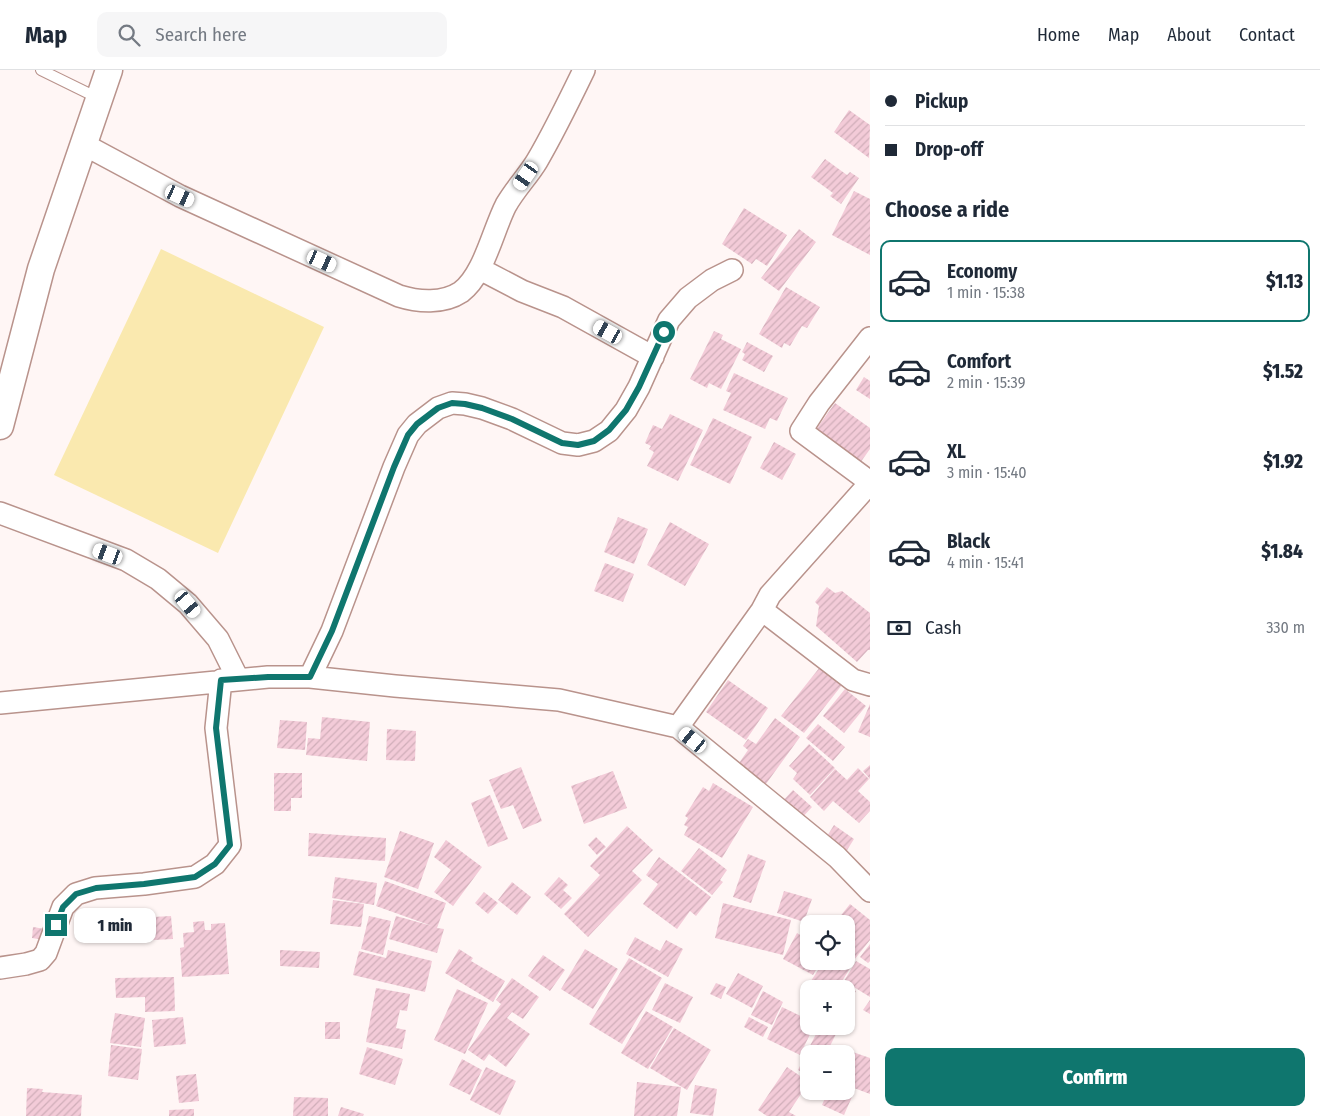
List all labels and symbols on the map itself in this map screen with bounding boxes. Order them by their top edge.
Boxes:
car [511,159,540,193]
car [163,183,196,209]
car [305,248,338,274]
car [591,318,624,346]
route start [653,321,675,343]
car [91,542,124,566]
car [172,588,203,620]
car [676,725,709,755]
callout: 1 min [74,908,156,942]
route end [45,914,67,936]

